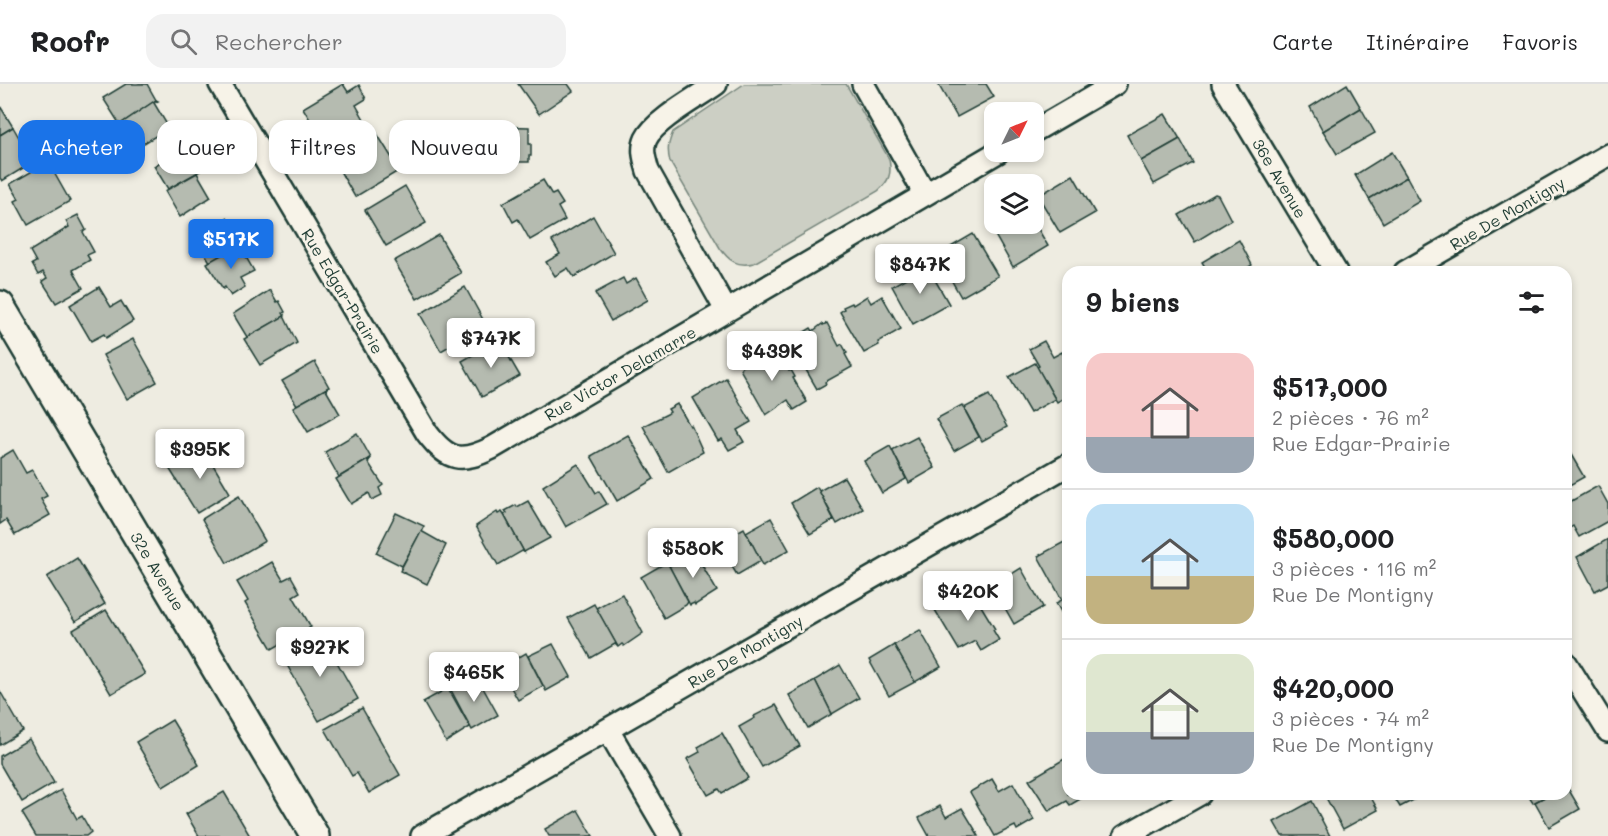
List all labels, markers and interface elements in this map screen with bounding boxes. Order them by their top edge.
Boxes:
search box [146,14,566,68]
text: Roofr [30,23,110,59]
icon: search [167,25,200,58]
text: Rechercher [215,27,343,56]
text: Carte [1272,28,1333,55]
text: Itinéraire [1366,28,1469,55]
text: Favoris [1502,28,1578,55]
north arrow [984,102,1044,162]
map controls [984,102,1044,234]
chip: Acheter [18,120,145,174]
chip: Louer [157,120,257,174]
chip: Filtres [269,120,377,174]
chip: Nouveau [389,120,520,174]
street label: 36e Avenue [1248,134,1312,222]
street label: Rue De Montigny [1446,172,1568,254]
button: layers [984,174,1044,234]
pin: $517K [189,219,273,270]
street label: Rue Edgar-Prairie [297,224,389,358]
text: $517K [202,225,260,251]
pin: $847K [878,244,962,295]
text: $847K [889,250,951,276]
text: 9 biens [1086,285,1180,319]
icon: filters [1515,286,1548,319]
pin: $747K [449,318,533,369]
street label: Rue Victor Delamarre [540,321,700,425]
text: $747K [461,324,521,350]
pin: $439K [730,331,814,382]
text: $439K [741,337,803,363]
text: $517,000 [1272,370,1387,404]
icon: home [1134,377,1206,449]
text: 2 pièces · 76 m² [1272,404,1429,430]
pin: $395K [158,429,242,480]
text: Rue Edgar-Prairie [1272,430,1451,456]
text: $395K [169,435,231,461]
text: $580,000 [1272,521,1394,555]
street label: 32e Avenue [126,528,190,614]
pin: $580K [651,528,735,579]
icon: home [1134,528,1206,600]
text: $580K [662,534,724,560]
text: 3 pièces · 116 m² [1272,555,1436,581]
pin: $420K [926,571,1010,622]
text: $420K [937,577,999,603]
text: Rue De Montigny [1272,581,1434,607]
street label: Rue De Montigny [684,610,806,692]
pin: $927K [278,627,362,678]
text: $927K [290,633,350,659]
pin: $465K [432,652,516,703]
text: $465K [443,658,505,684]
text: $420,000 [1272,671,1394,705]
icon: home [1134,678,1206,750]
text: 3 pièces · 74 m² [1272,705,1429,731]
text: Rue De Montigny [1272,731,1434,757]

